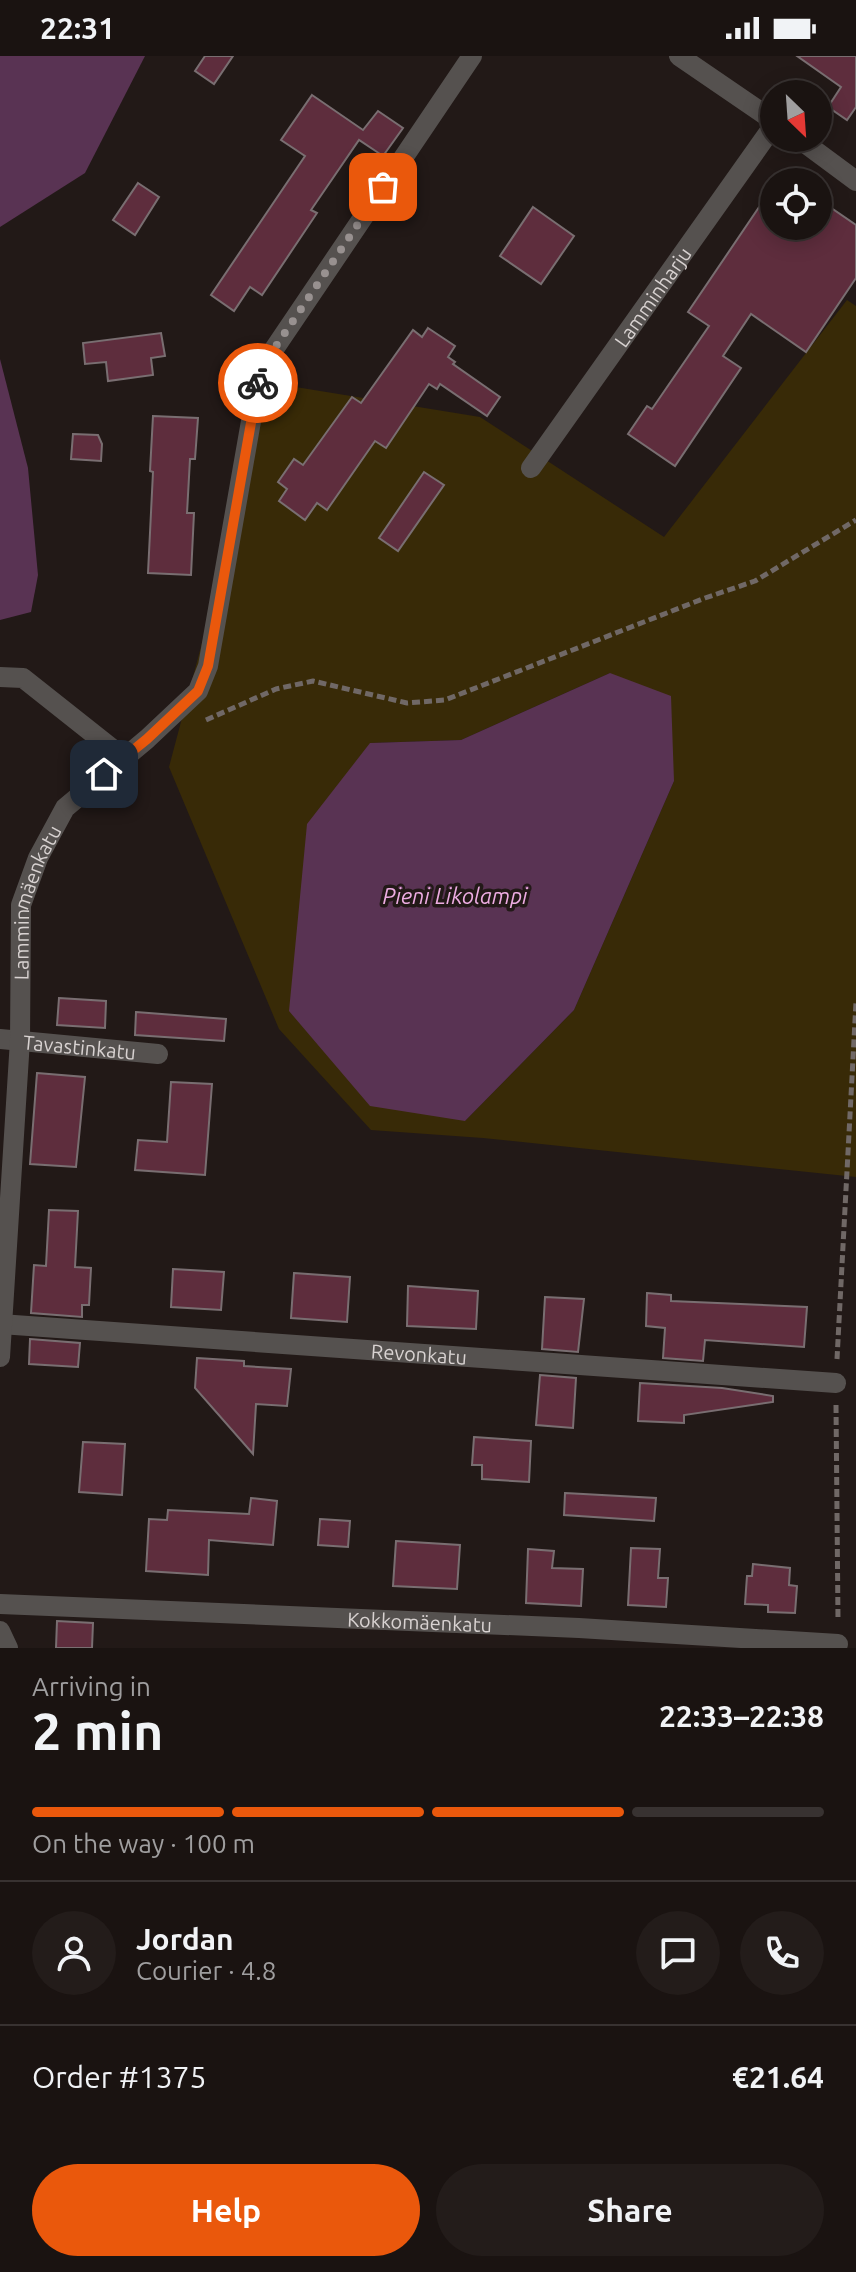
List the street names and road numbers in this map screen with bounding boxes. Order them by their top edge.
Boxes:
street label: Lamminharju [609,242,696,351]
street label: Lamminmäenkatu [9,821,65,980]
street label: Tavastinkatu [22,1030,137,1063]
street label: Revonkatu [370,1339,468,1368]
street label: Kokkomäenkatu [347,1607,492,1636]

